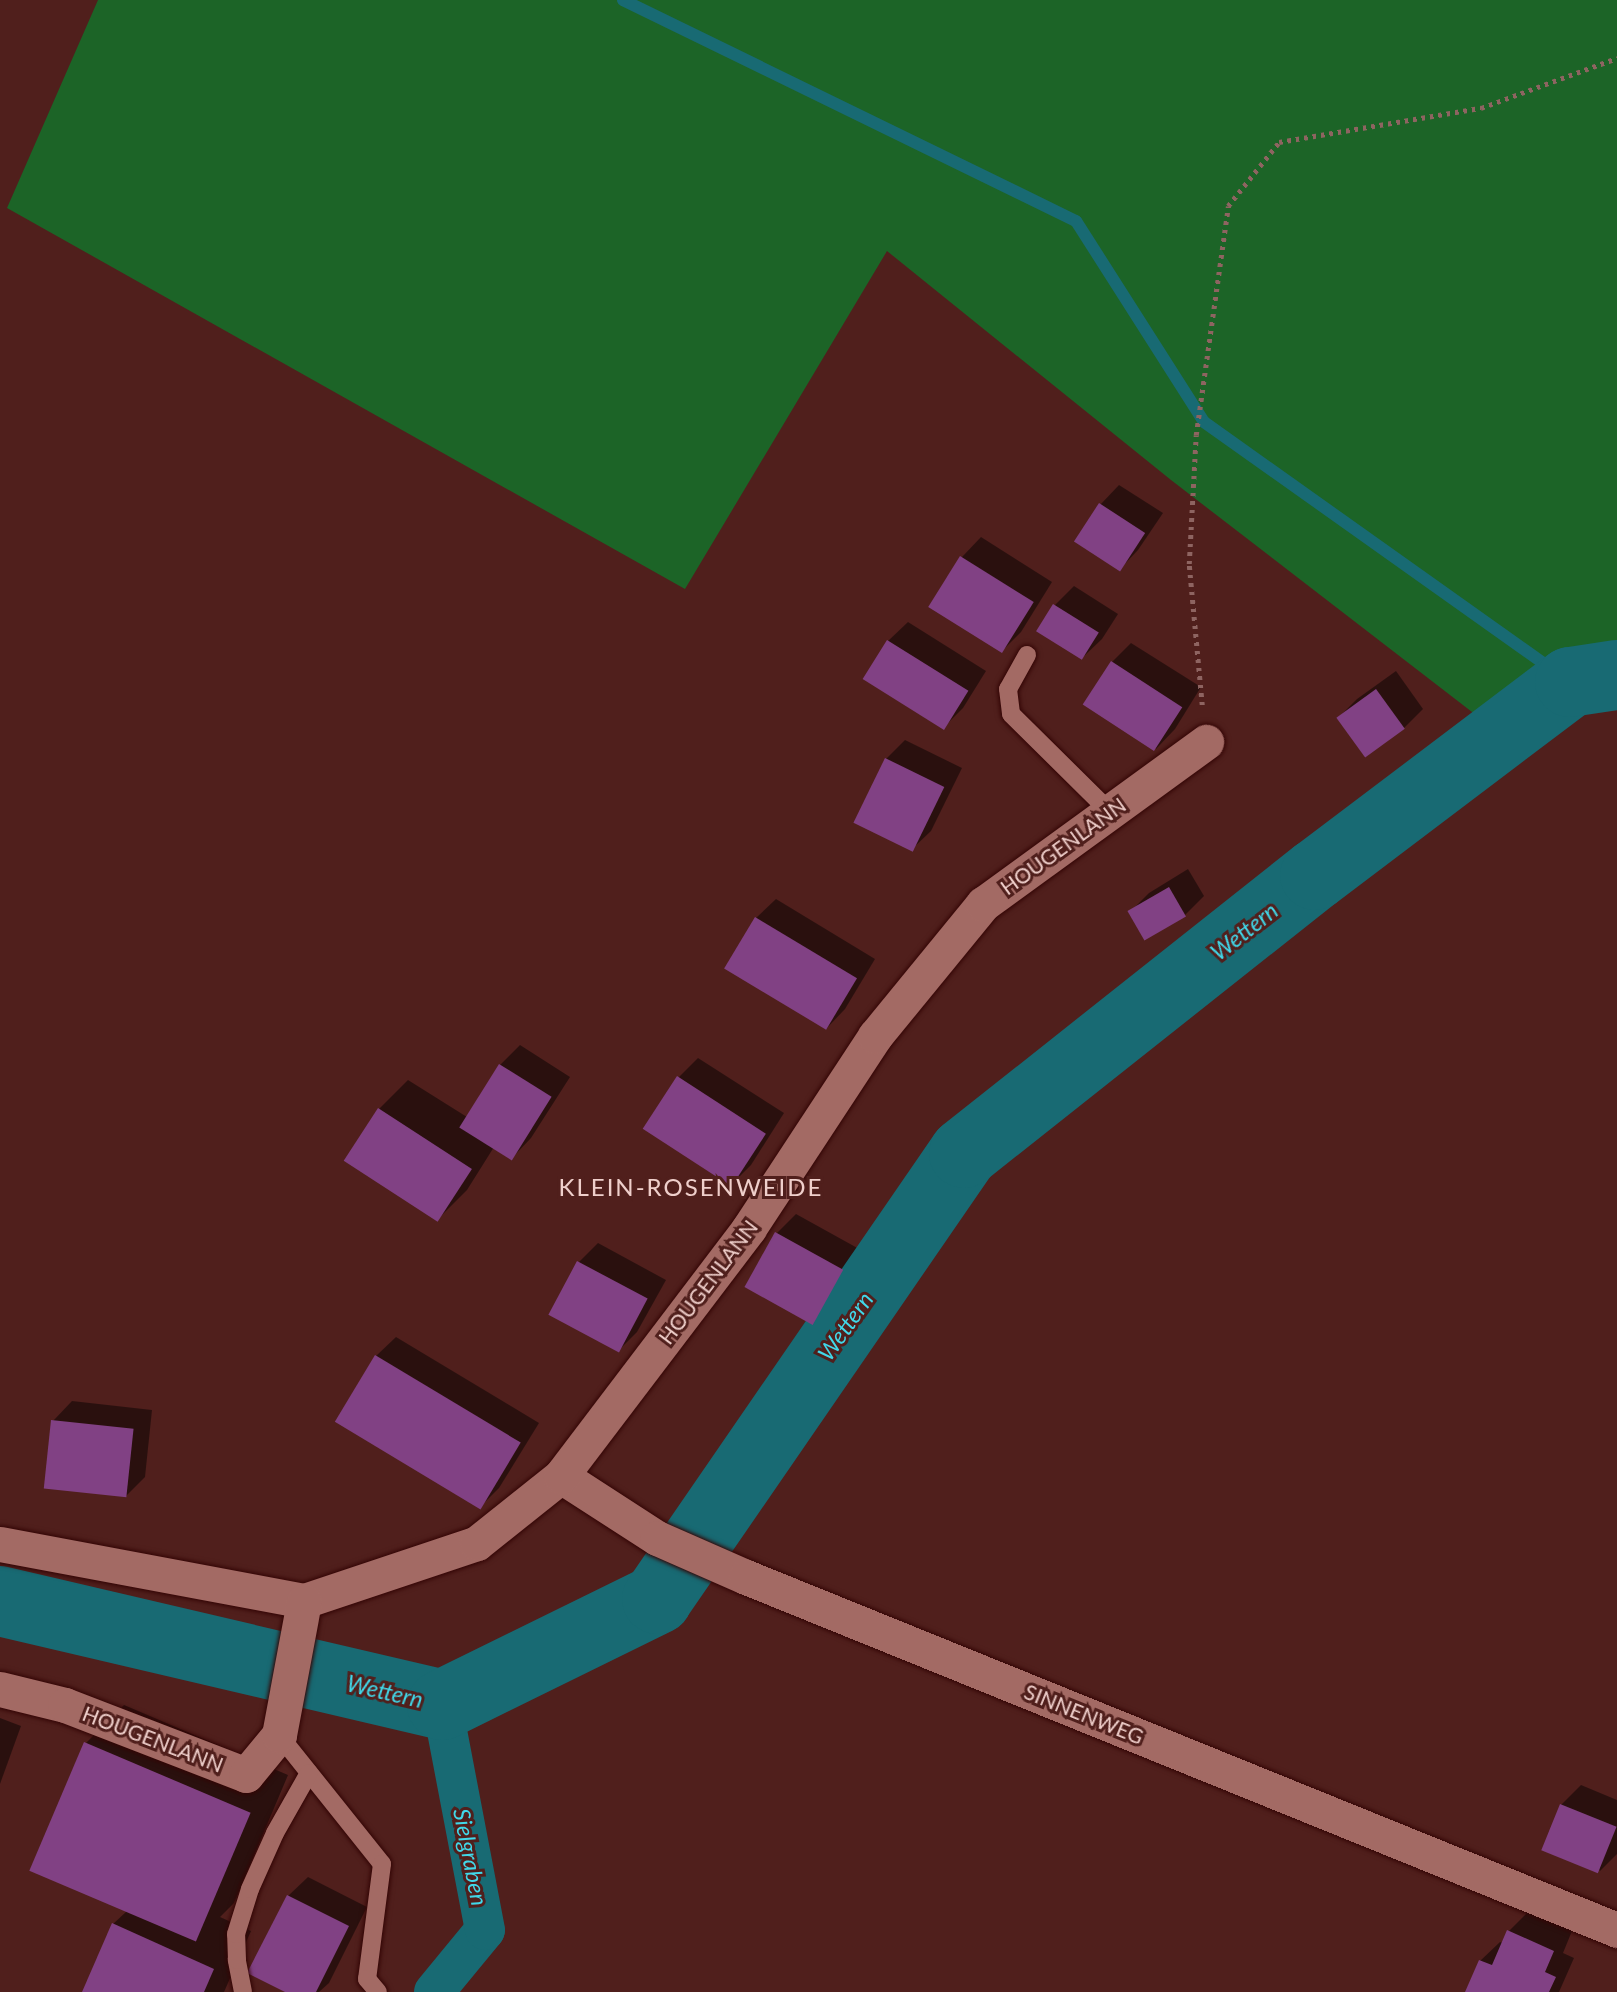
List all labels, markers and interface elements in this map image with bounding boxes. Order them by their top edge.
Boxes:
street label: HOUGENLANN [995,792,1131,900]
water label: Wettern [1205,896,1283,966]
district label: KLEIN-ROSENWEIDE [561,1173,821,1201]
street label: HOUGENLANN [653,1215,763,1349]
water label: Wettern [811,1286,879,1366]
water label: Wettern [344,1669,426,1713]
street label: SINNENWEG [1021,1679,1147,1749]
street label: HOUGENLANN [79,1701,227,1777]
water label: Sielgraben [448,1806,494,1908]

